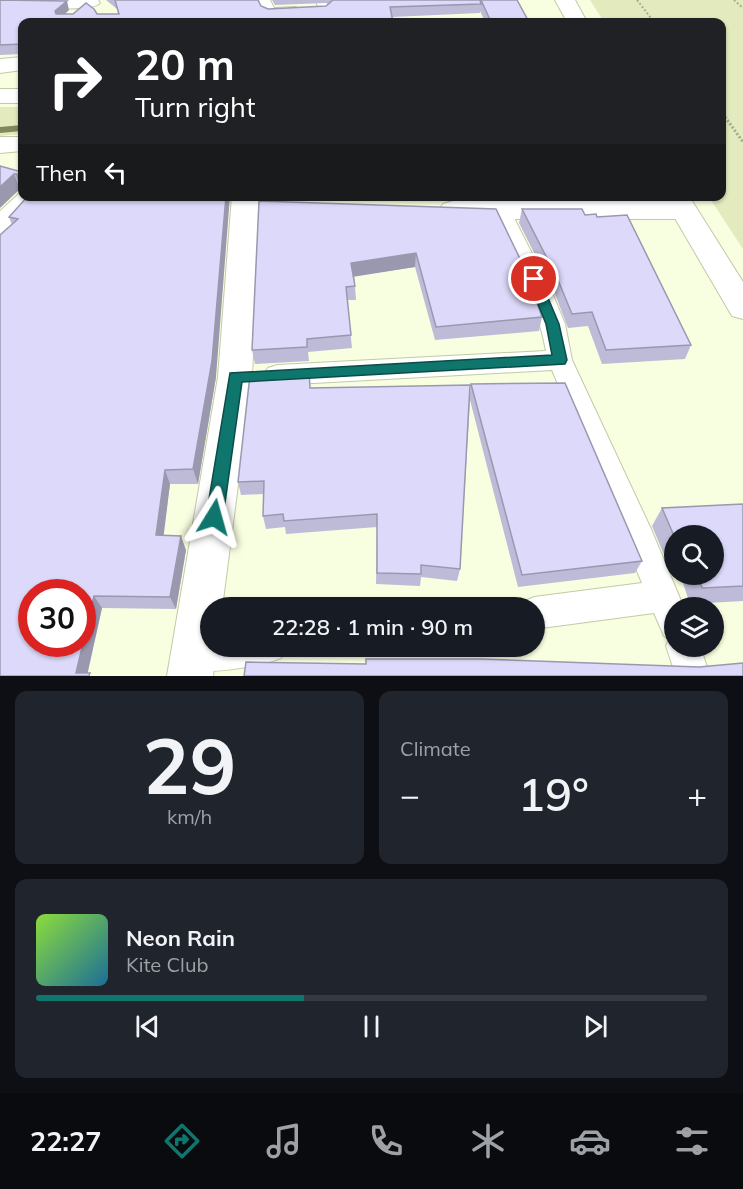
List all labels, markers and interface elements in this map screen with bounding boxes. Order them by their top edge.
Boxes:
text: 20 m [135,38,235,91]
icon: right [36,42,114,120]
text: Turn right [135,90,255,124]
icon: left [99,156,132,189]
text: Then [36,159,87,187]
pin [508,253,559,304]
icon: arrive [517,262,550,295]
position arrow [182,485,246,549]
map controls [664,525,724,657]
button: search [664,525,724,585]
speed limit sign: 30 [18,579,96,657]
button: layers [664,597,724,657]
text: 22:28 · 1 min · 90 m [272,613,473,641]
text: 29 [143,716,236,814]
text: Climate [400,736,471,761]
text: 19° [518,766,589,822]
text: − [400,774,420,815]
text: + [687,774,707,815]
text: km/h [167,804,212,829]
text: Neon Rain [126,924,235,952]
text: Kite Club [126,952,208,977]
icon: previous [131,1010,164,1043]
icon: pause [355,1010,388,1043]
icon: next [579,1010,612,1043]
icon: directions [161,1120,203,1162]
icon: music [263,1120,305,1162]
icon: phone [365,1120,407,1162]
icon: climate [467,1120,509,1162]
icon: car [569,1120,611,1162]
icon: filters [671,1120,713,1162]
text: 22:27 [30,1124,101,1158]

